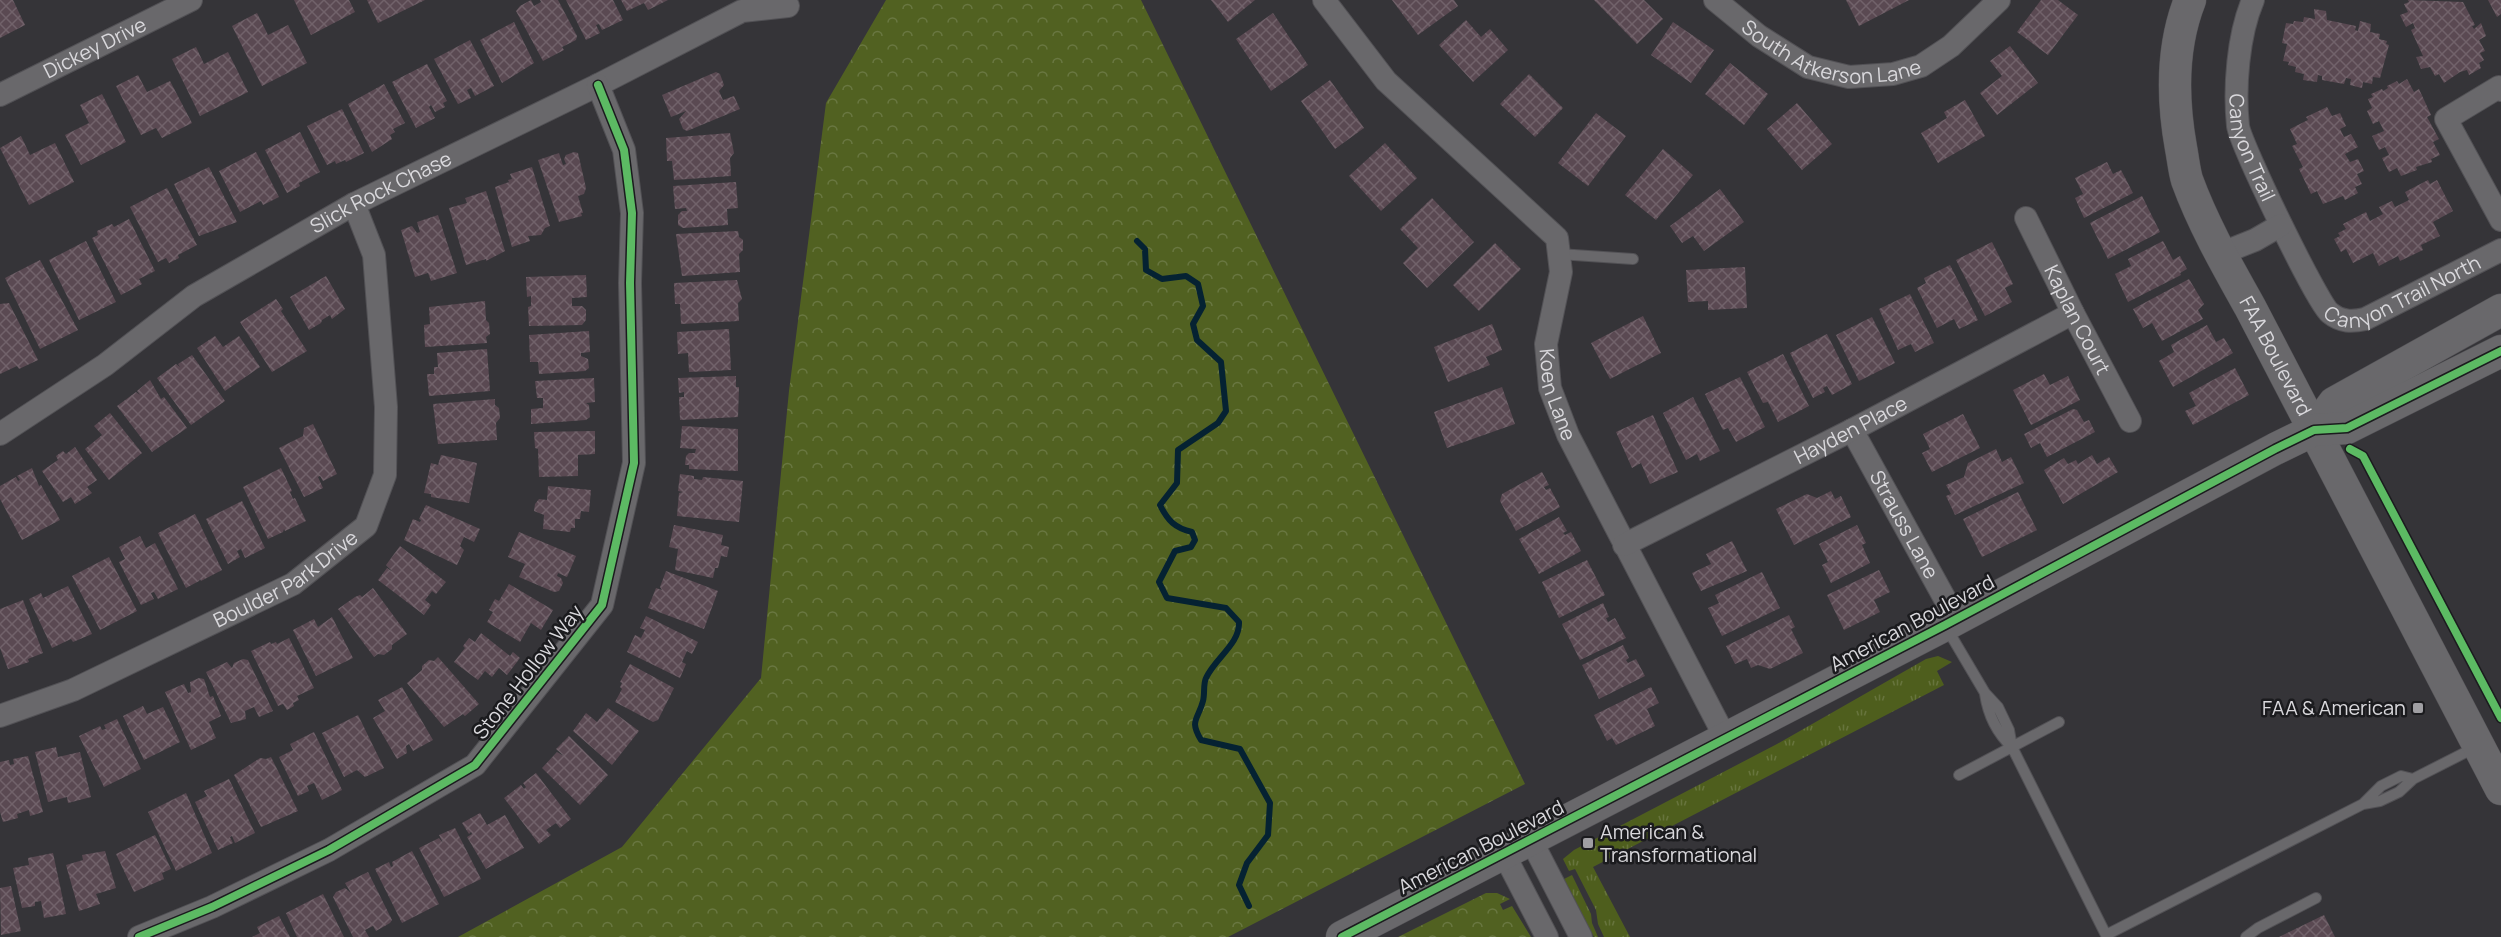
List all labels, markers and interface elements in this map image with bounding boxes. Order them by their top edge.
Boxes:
street label: Dickey Drive [39,10,151,84]
street label: South Atkerson Lane [1736,13,1924,90]
street label: Canyon Trail [2223,93,2282,205]
street label: Slick Rock Chase [305,145,456,240]
street label: Canyon Trail North [2318,249,2485,334]
street label: Kaplan Court [2038,260,2117,379]
street label: FAA Boulevard [2234,291,2318,420]
street label: Koen Lane [1533,347,1583,444]
street label: Hayden Place [1789,389,1912,470]
street label: Strauss Lane [1864,465,1945,583]
street label: Boulder Park Drive [209,524,363,633]
street label: American Boulevard [1825,568,1999,677]
street label: Stone Hollow Way [467,599,589,745]
place label: FAA & American [2262,694,2406,721]
marker: FAA & American [2411,701,2425,715]
street label: American Boulevard [1393,793,1568,900]
place label: American & Transformational [1600,818,1757,868]
marker: American & Transformational [1581,836,1595,850]

